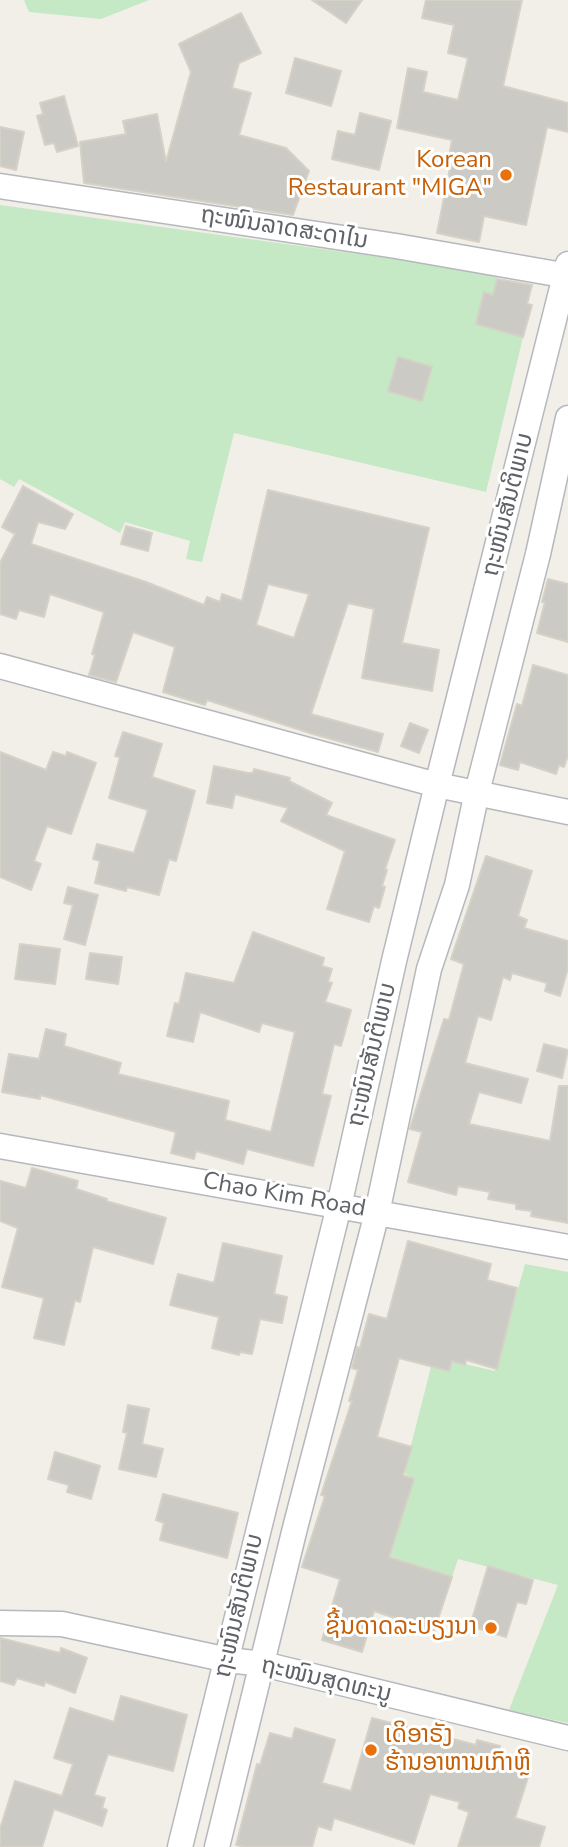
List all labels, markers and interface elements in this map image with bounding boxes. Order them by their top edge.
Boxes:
place label: Korean Restaurant "MIGA" [288,147,492,203]
marker: Korean Restaurant "MIGA" [498,167,514,183]
street label: ຖະໜົນລາດສະດາໄນ [198,202,370,256]
street label: ຖະໜົນສັນຕິພາບ [477,430,541,580]
street label: ຖະໜົນສັນຕິພາບ [342,980,404,1130]
street label: Chao Kim Road [200,1167,368,1225]
street label: ຖະໜົນສັນຕິພາບ [209,1531,271,1681]
place label: ຊີ້ນດາດລະບຽງນາ [325,1614,477,1642]
marker: ຊີ້ນດາດລະບຽງນາ [483,1620,499,1636]
street label: ຖະໜົນສຸດທະນູ [258,1652,394,1710]
place label: ເດິອາຣັງ ຮ້ານອາຫານເກົາຫຼີ [385,1722,531,1778]
marker: ເດິອາຣັງ ຮ້ານອາຫານເກົາຫຼີ [363,1742,379,1758]

